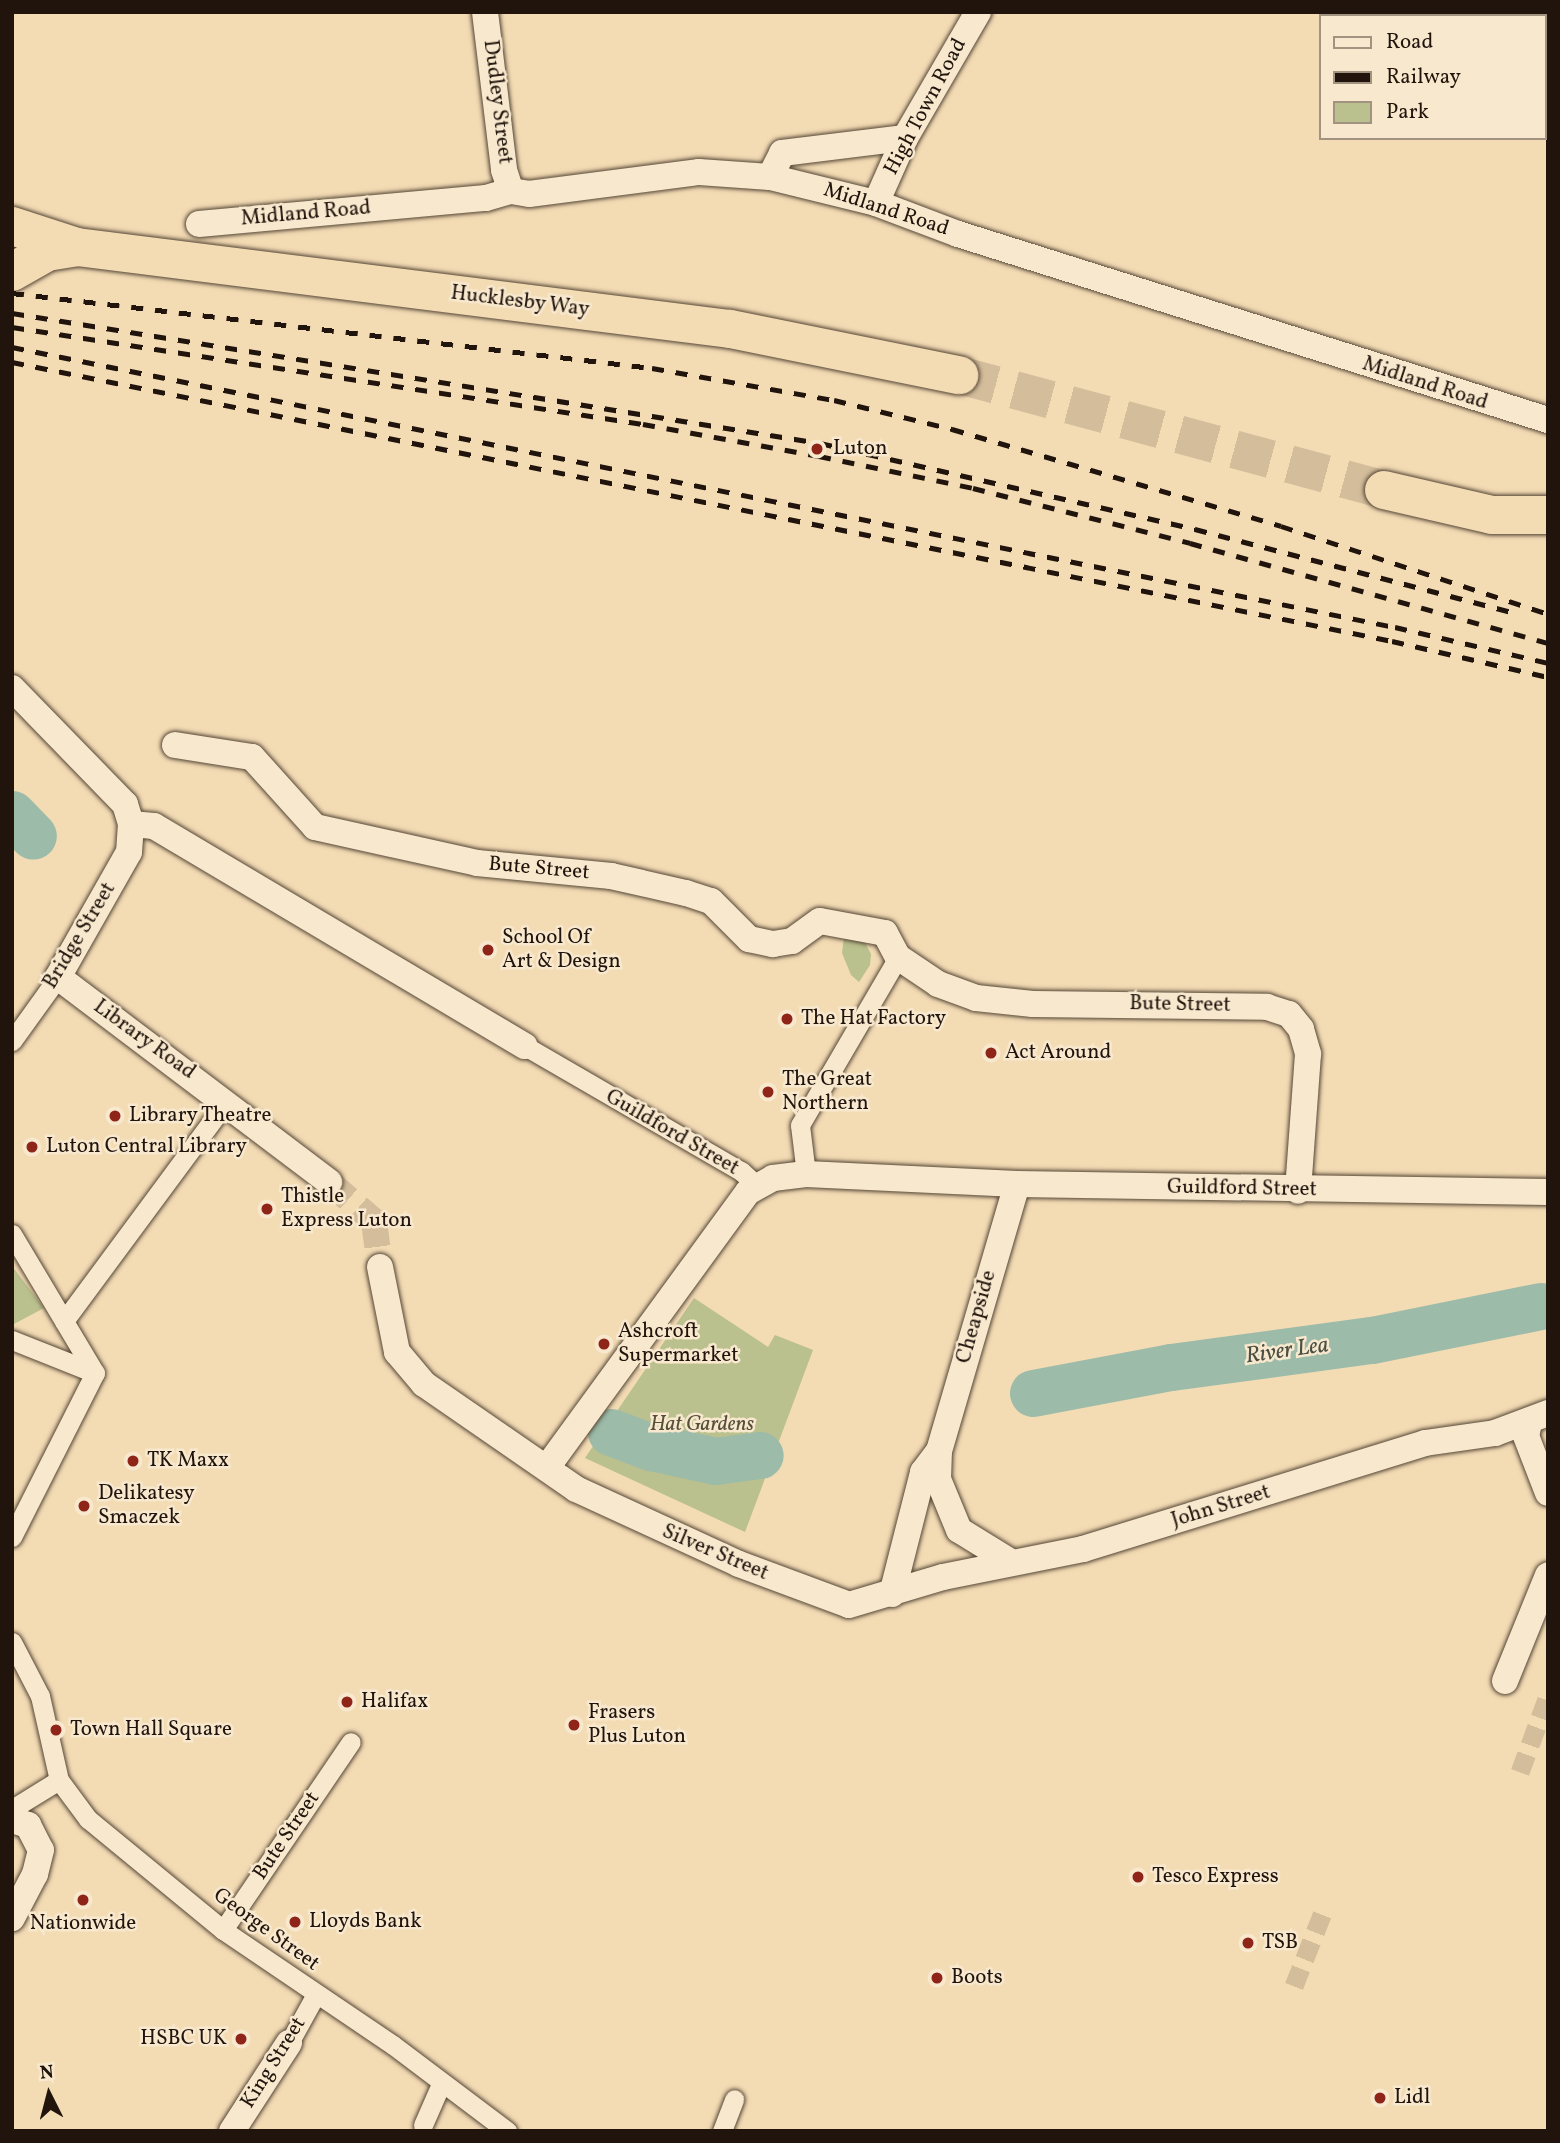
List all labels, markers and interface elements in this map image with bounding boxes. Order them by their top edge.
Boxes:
legend [1318,14,1546,140]
text: Road [1386,28,1433,57]
street label: High Town Road [879,34,973,180]
street label: Dudley Street [477,38,517,166]
text: Railway [1386,63,1461,92]
text: Park [1386,98,1429,127]
street label: Midland Road [820,178,952,242]
street label: Midland Road [240,196,372,232]
street label: Hucklesby Way [449,281,591,323]
street label: Midland Road [1359,352,1491,416]
place label: Luton [833,436,887,462]
marker: Luton [807,439,827,459]
street label: Bute Street [487,852,591,886]
street label: Bridge Street [38,878,122,994]
place label: School Of Art & Design [502,925,621,975]
marker: School Of Art & Design [480,942,496,958]
street label: Bute Street [1129,992,1231,1018]
street label: Library Road [88,994,200,1086]
place label: The Hat Factory [801,1006,946,1032]
marker: The Hat Factory [779,1011,795,1027]
place label: Act Around [1005,1040,1111,1066]
marker: Act Around [983,1045,999,1061]
place label: The Great Northern [782,1067,872,1117]
marker: The Great Northern [760,1084,776,1100]
street label: Guildford Street [601,1085,743,1181]
place label: Library Theatre [129,1103,273,1129]
marker: Library Theatre [107,1108,123,1124]
place label: Luton Central Library [46,1134,247,1160]
marker: Luton Central Library [24,1139,40,1155]
street label: Guildford Street [1167,1175,1317,1203]
place label: Thistle Express Luton [281,1184,412,1234]
marker: Thistle Express Luton [259,1201,275,1217]
street label: Cheapside [952,1267,1002,1367]
place label: Ashcroft Supermarket [618,1319,739,1369]
water label: River Lea [1244,1332,1330,1370]
marker: Ashcroft Supermarket [596,1336,612,1352]
park label: Hat Gardens [650,1412,754,1438]
place label: TK Maxx [147,1448,229,1474]
marker: TK Maxx [125,1453,141,1469]
street label: John Street [1168,1480,1274,1534]
place label: Delikatesy Smaczek [98,1481,195,1531]
marker: Delikatesy Smaczek [76,1498,92,1514]
street label: Silver Street [658,1519,772,1587]
place label: Halifax [361,1689,428,1715]
marker: Halifax [339,1694,355,1710]
place label: Frasers Plus Luton [588,1700,686,1750]
place label: Town Hall Square [70,1717,232,1743]
marker: Frasers Plus Luton [566,1717,582,1733]
marker: Town Hall Square [48,1722,64,1738]
street label: Bute Street [248,1787,326,1885]
place label: Tesco Express [1152,1864,1279,1890]
marker: Tesco Express [1130,1869,1146,1885]
street label: George Street [208,1883,324,1977]
marker: Nationwide [75,1892,91,1908]
place label: Lloyds Bank [309,1909,422,1935]
place label: Nationwide [30,1911,136,1937]
marker: Lloyds Bank [287,1914,303,1930]
place label: TSB [1262,1930,1298,1956]
marker: TSB [1240,1935,1256,1951]
place label: Boots [951,1965,1003,1991]
marker: Boots [929,1970,945,1986]
street label: King Street [236,2013,312,2113]
place label: HSBC UK [140,2026,227,2052]
marker: HSBC UK [233,2031,249,2047]
north arrow [14,2059,84,2129]
text: N [39,2059,55,2087]
place label: Lidl [1394,2085,1430,2111]
marker: Lidl [1372,2090,1388,2106]

